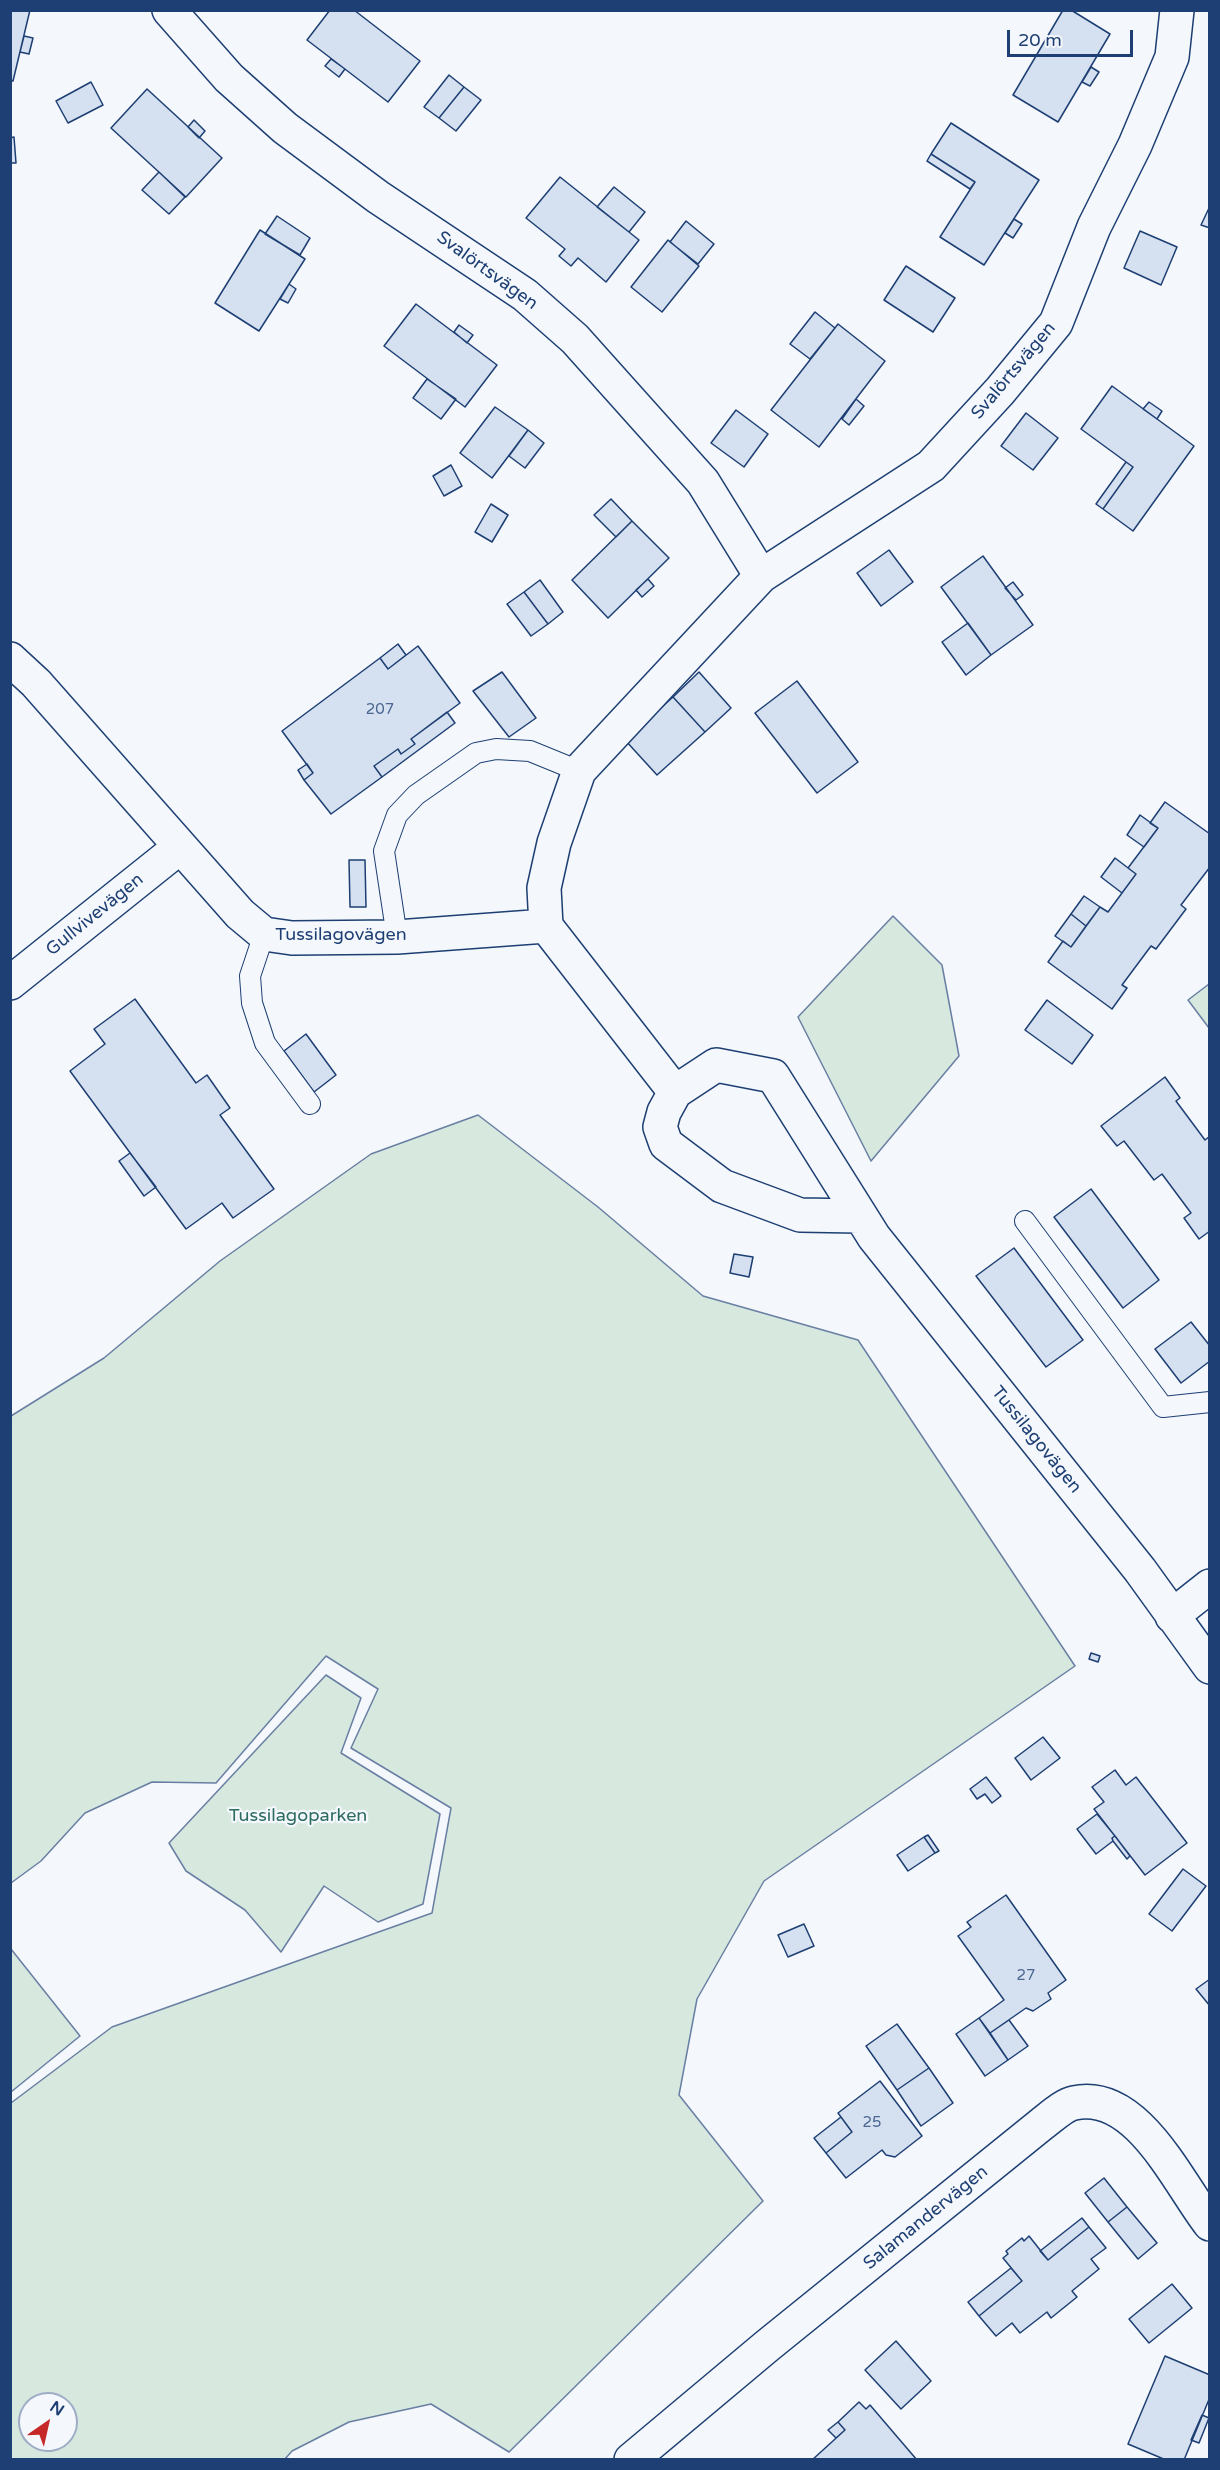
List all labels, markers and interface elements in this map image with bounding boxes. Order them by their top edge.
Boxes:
scale bar [1010,18,1136,56]
text: 20 m [1018,29,1062,51]
street label: Svalörtsvägen [432,227,542,315]
street label: Svalörtsvägen [967,318,1061,424]
house number: 207 [366,701,394,719]
street label: Gullvivevägen [42,869,148,961]
street label: Tussilagovägen [275,924,407,946]
street label: Tussilagovägen [986,1382,1086,1498]
park label: Tussilagoparken [229,1805,367,1827]
house number: 27 [1017,1967,1035,1985]
house number: 25 [863,2114,881,2132]
street label: Salamandervägen [859,2161,993,2275]
north arrow [18,2392,78,2452]
text: N [46,2397,68,2421]

